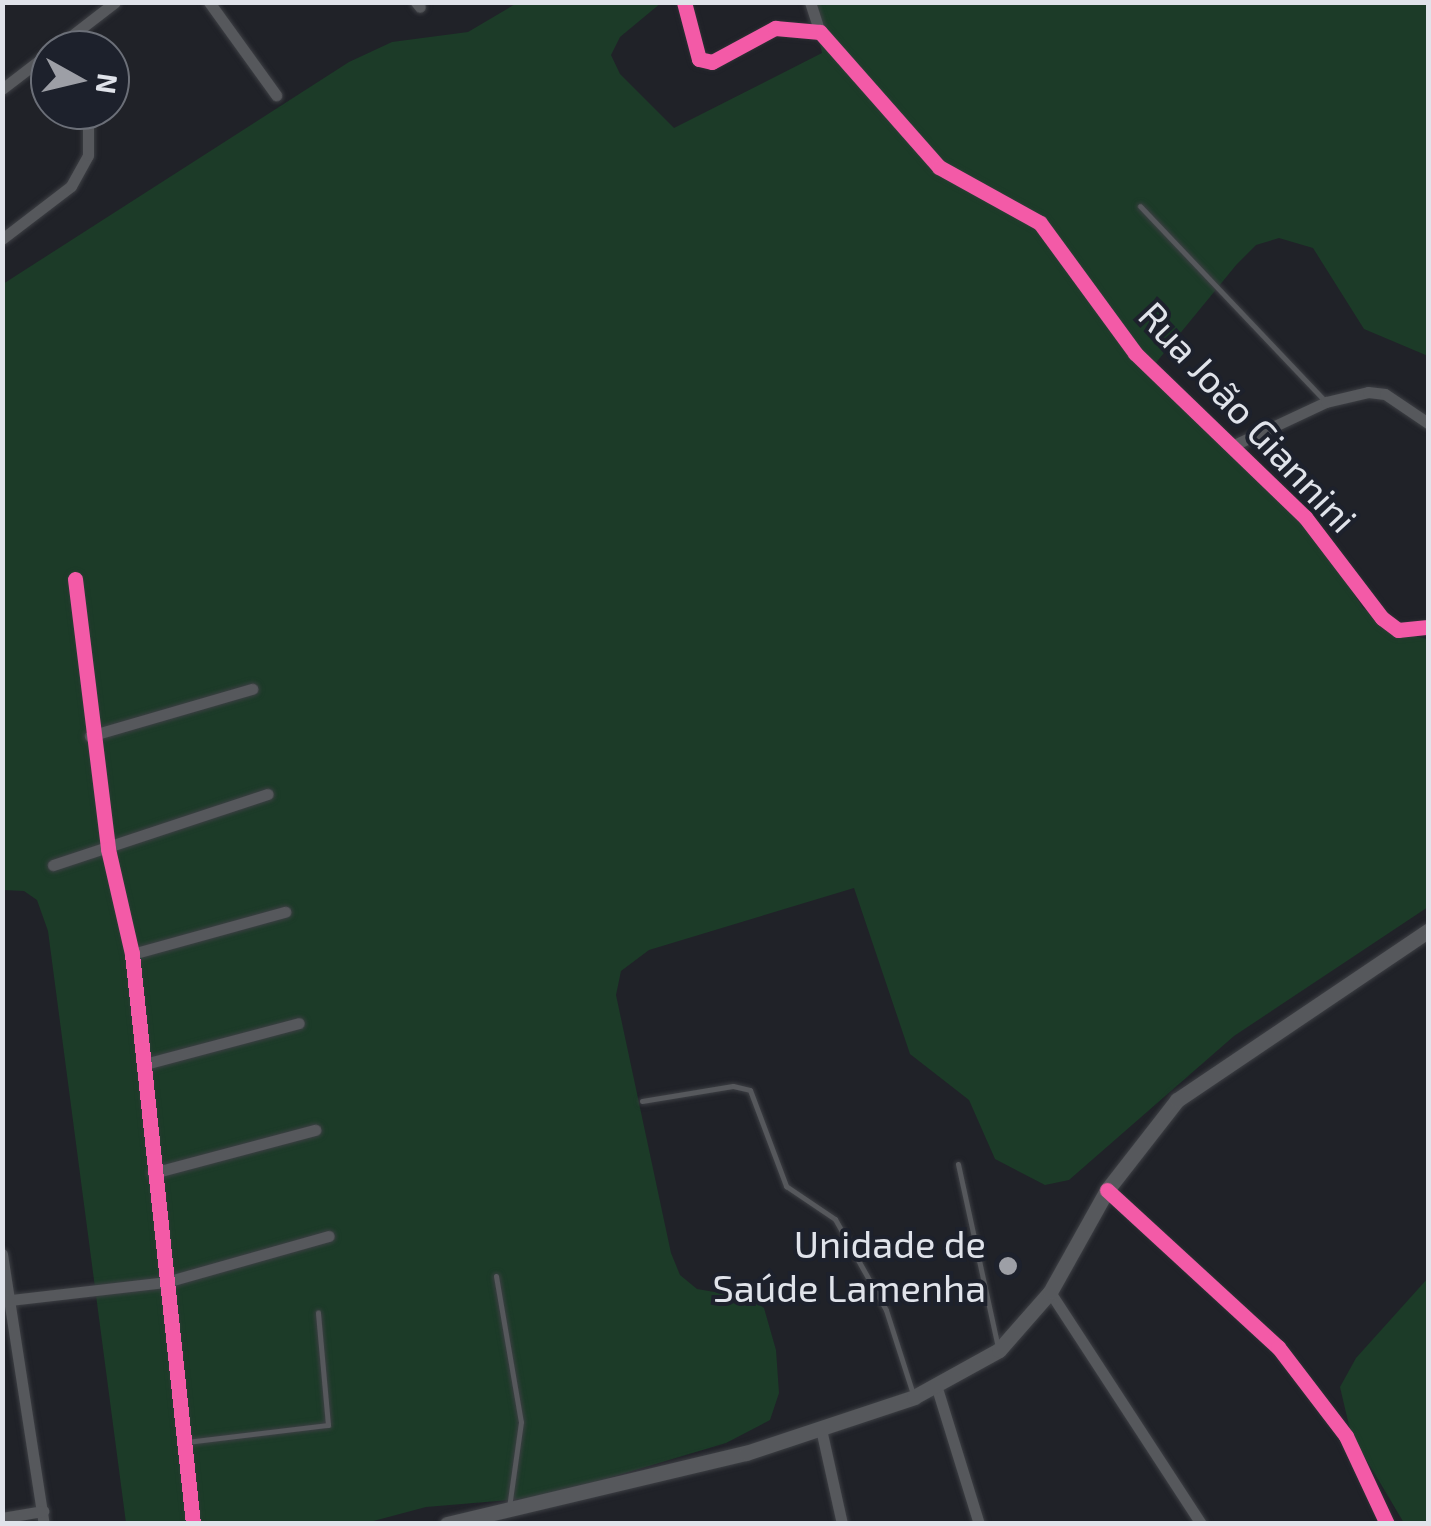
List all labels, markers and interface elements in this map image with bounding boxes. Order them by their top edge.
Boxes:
north arrow [30,30,130,130]
text: N [89,72,126,96]
street label: Rua João Giannini [1129,292,1367,542]
place label: Unidade de Saúde Lamenha [712,1221,986,1310]
marker: Unidade de Saúde Lamenha [995,1253,1021,1279]

